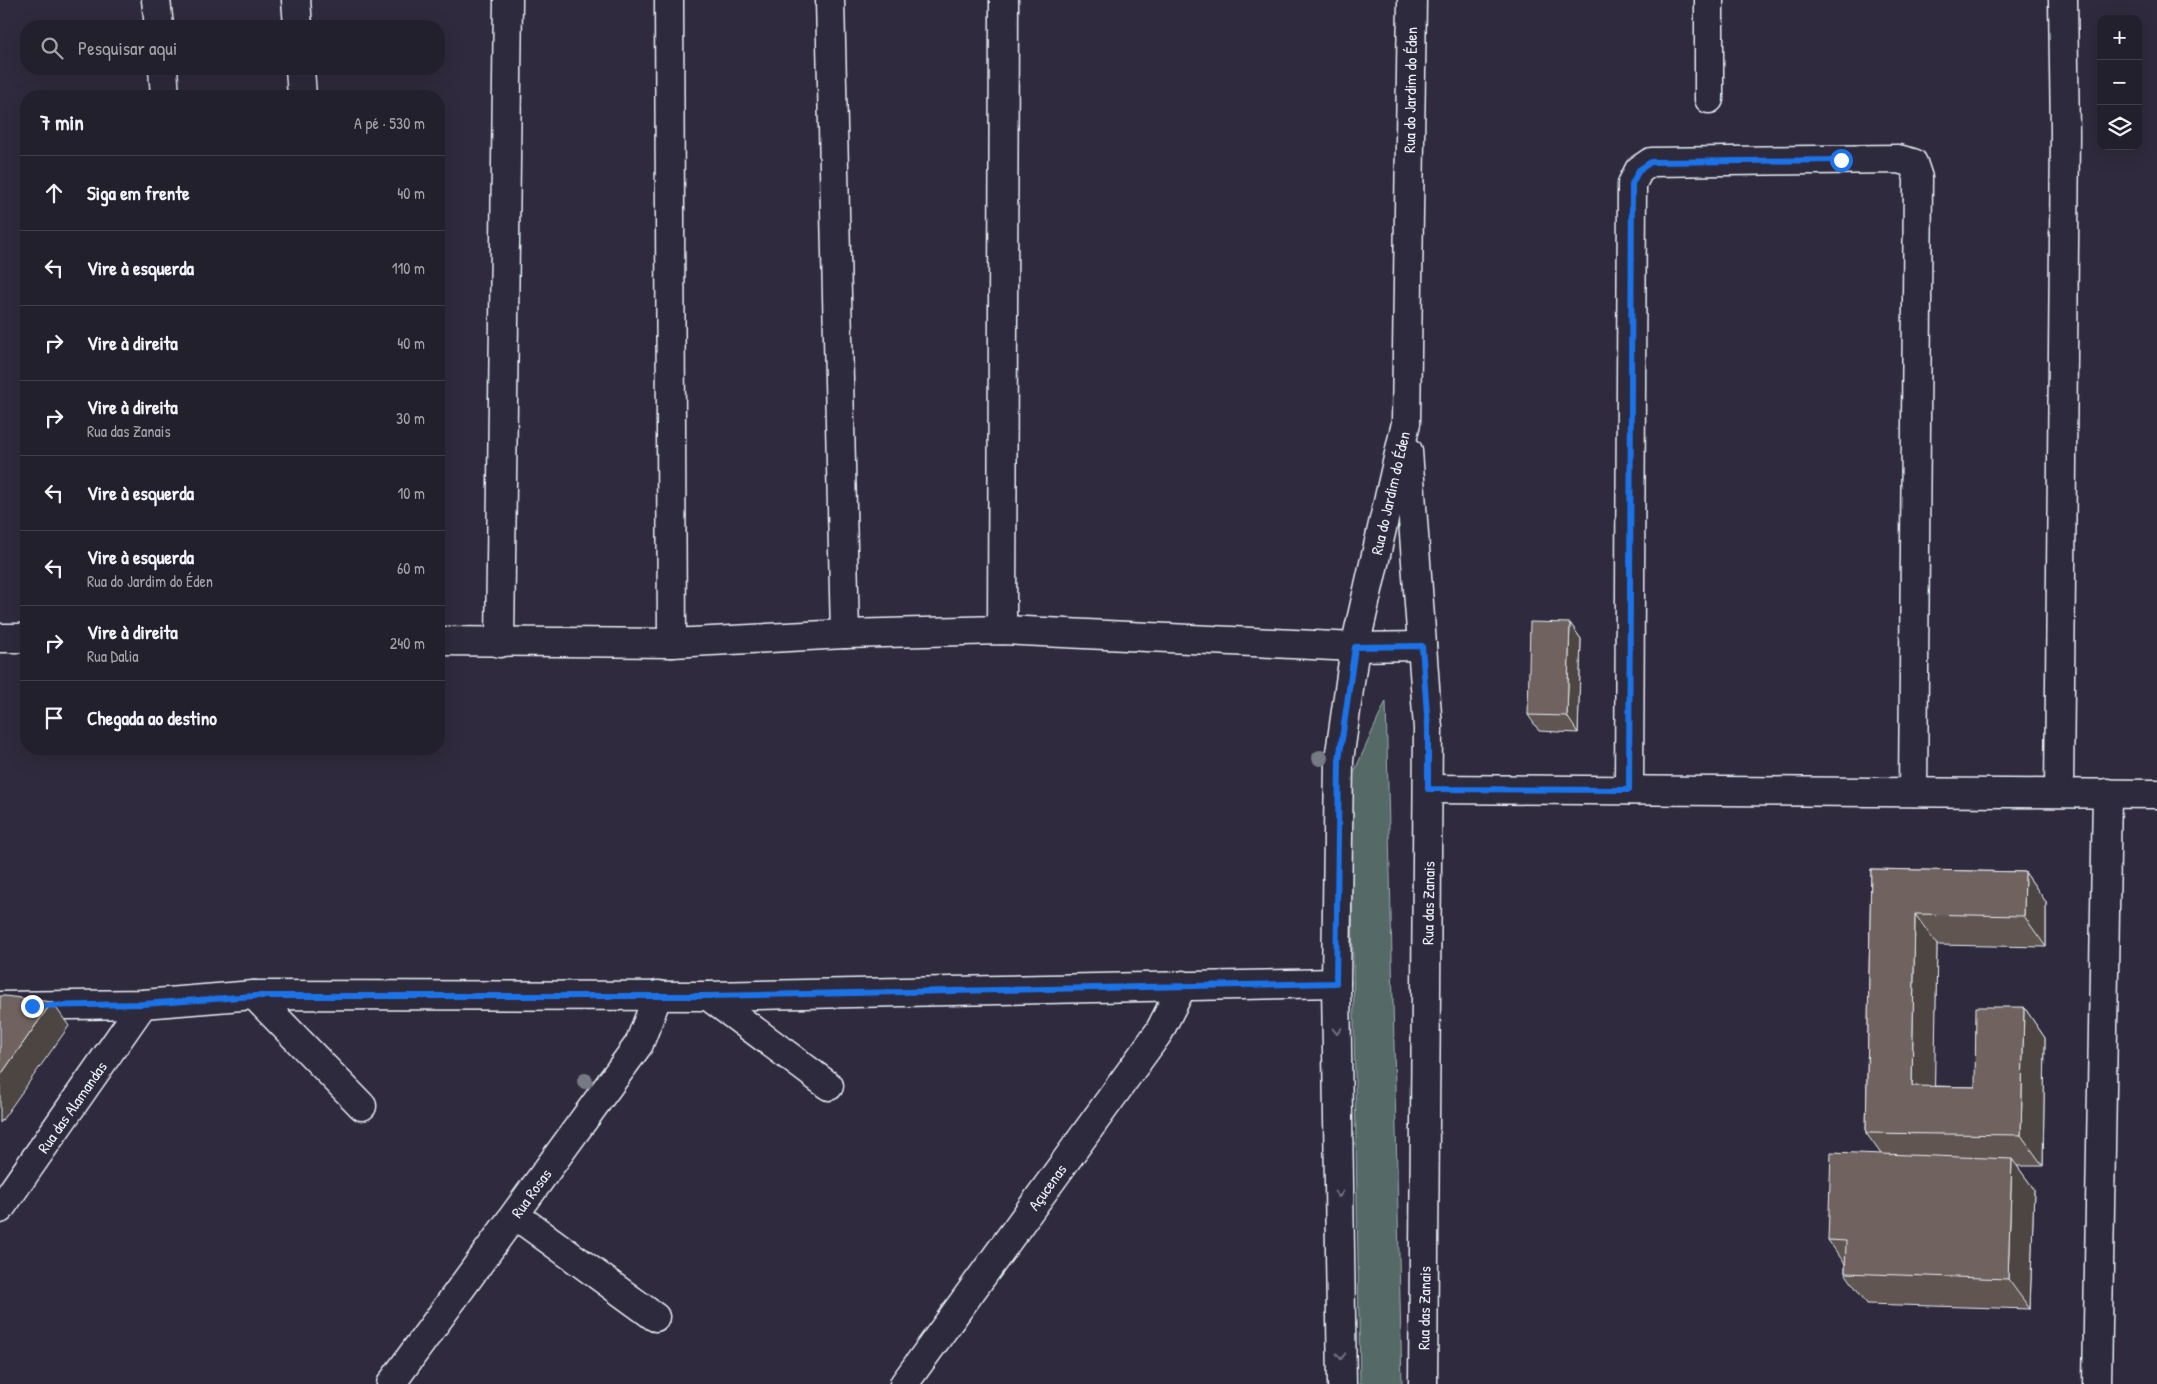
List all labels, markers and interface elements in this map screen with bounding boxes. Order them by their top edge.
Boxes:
map controls [2097,15,2142,150]
button: + [2097,15,2142,60]
search box [20,20,445,75]
street label: Rua do Jardim do Éden [1398,27,1422,153]
icon: search [38,34,66,62]
text: Pesquisar aqui [78,35,177,61]
button: − [2097,60,2142,105]
button: layers [2097,105,2142,150]
text: 7 min [40,108,84,137]
text: A pé · 530 m [354,112,425,134]
route start [1830,149,1853,172]
icon: ahead [40,179,68,207]
text: Siga em frente [87,180,190,206]
text: 40 m [397,182,425,204]
icon: left [40,254,68,282]
text: Vire à esquerda [87,255,194,281]
text: 110 m [392,257,425,279]
icon: right [40,329,68,357]
text: Vire à direita [87,330,178,356]
text: 40 m [397,332,425,354]
text: Vire à direita [87,394,178,420]
icon: right [40,404,68,432]
text: 30 m [396,407,425,429]
text: Rua das Zanais [87,420,171,442]
street label: Rua do Jardim do Éden [1365,429,1415,557]
icon: left [40,479,68,507]
text: Vire à esquerda [87,480,194,506]
text: 10 m [397,482,425,504]
text: Vire à esquerda [87,544,194,570]
icon: left [40,554,68,582]
text: 60 m [397,557,425,579]
text: Rua do Jardim do Éden [87,570,213,592]
text: Vire à direita [87,619,178,645]
icon: right [40,629,68,657]
text: 240 m [390,632,425,654]
text: Rua Dalia [87,645,139,667]
icon: arrive [40,704,68,732]
text: Chegada ao destino [87,705,217,731]
street label: Rua das Zanais [1416,861,1440,945]
route end [21,995,44,1018]
one-way arrow [1332,1028,1342,1036]
street label: Rua das Alamandas [32,1057,112,1157]
street label: Açucenas [1023,1159,1071,1215]
street label: Rua Rosas [506,1164,556,1222]
one-way arrow [1334,1190,1344,1198]
street label: Rua das Zanais [1412,1266,1436,1350]
one-way arrow [1336,1353,1346,1361]

